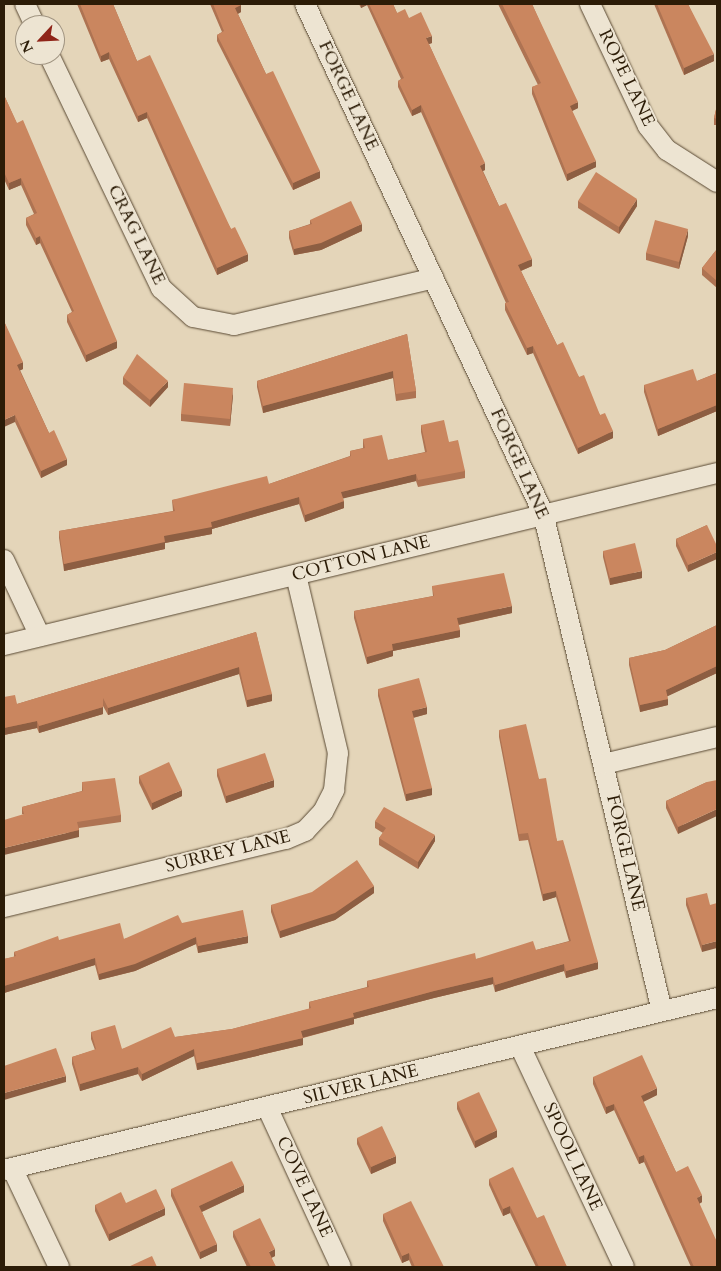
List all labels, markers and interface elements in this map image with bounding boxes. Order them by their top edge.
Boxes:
north arrow [15,15,65,65]
street label: ROPE LANE [593,26,659,130]
text: N [16,37,38,56]
street label: FORGE LANE [313,38,383,154]
street label: CRAG LANE [103,182,169,288]
street label: FORGE LANE [485,405,553,523]
street label: COTTON LANE [290,531,432,587]
street label: FORGE LANE [601,793,649,913]
street label: SURREY LANE [163,826,293,878]
street label: SILVER LANE [301,1060,421,1110]
street label: SPOOL LANE [538,1100,606,1214]
street label: COVE LANE [271,1133,337,1241]

